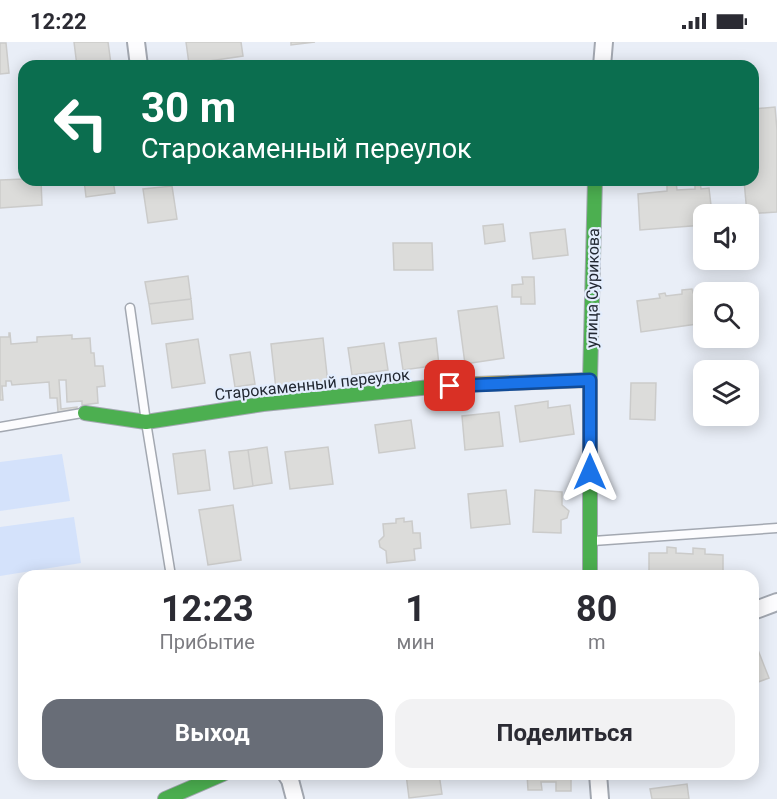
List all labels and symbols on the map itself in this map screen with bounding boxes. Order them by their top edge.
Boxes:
street label: улица Сурикова [582,228,603,348]
pin [424,360,475,411]
street label: Старокаменный переулок [214,365,411,404]
position arrow [558,440,622,504]

